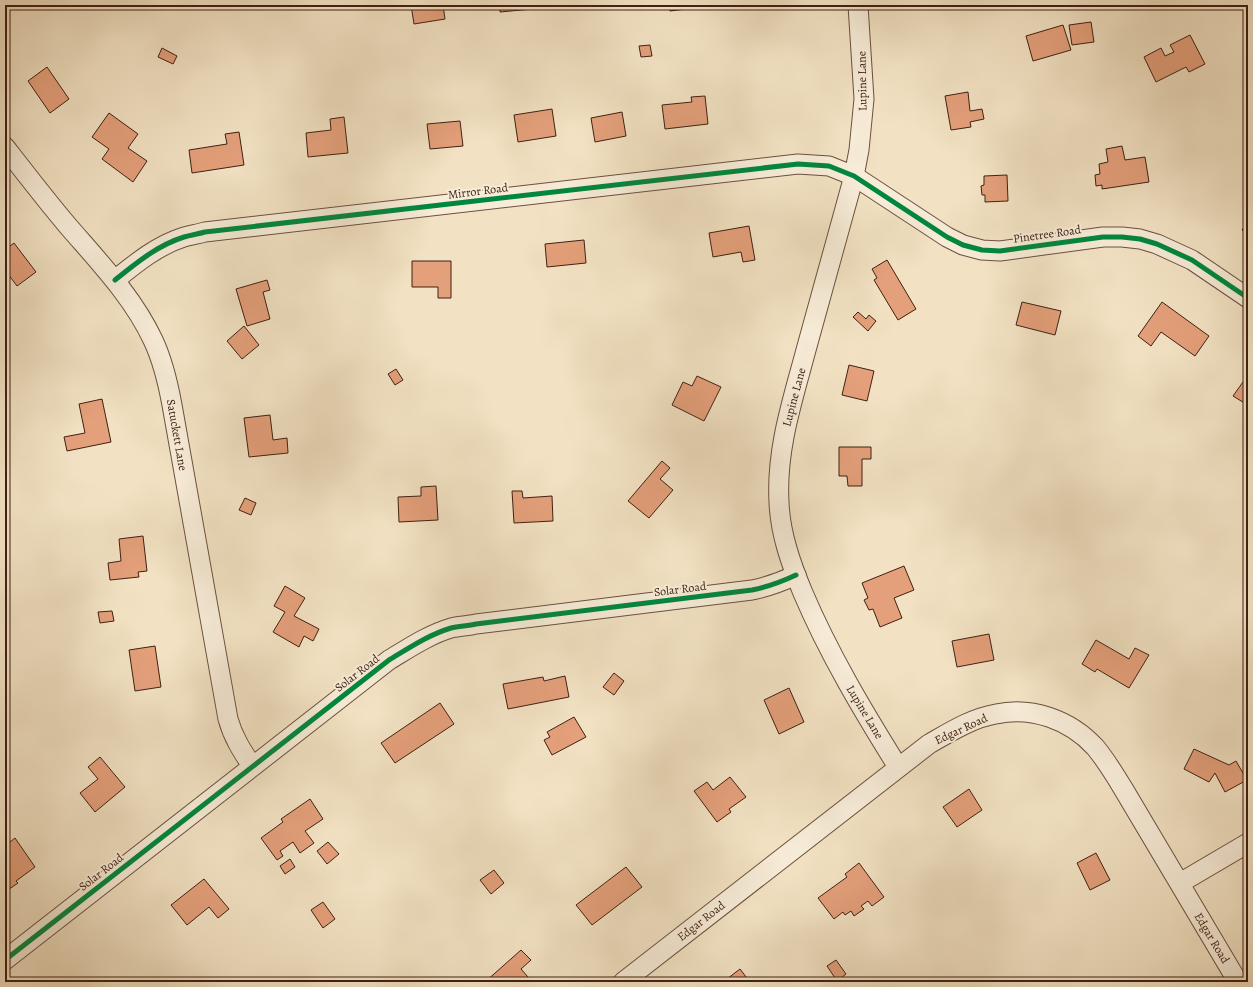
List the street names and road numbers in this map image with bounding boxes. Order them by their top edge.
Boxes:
street label: Lupine Lane [853,51,871,111]
street label: Mirror Road [447,179,510,203]
street label: Pinetree Road [1012,221,1083,247]
street label: Lupine Lane [778,366,810,428]
street label: Satuckett Lane [163,398,191,472]
street label: Solar Road [653,578,708,600]
street label: Solar Road [331,650,383,695]
street label: Lupine Lane [843,682,887,742]
street label: Edgar Road [932,710,991,748]
street label: Solar Road [75,849,127,894]
street label: Edgar Road [674,897,729,945]
street label: Edgar Road [1191,910,1234,967]

